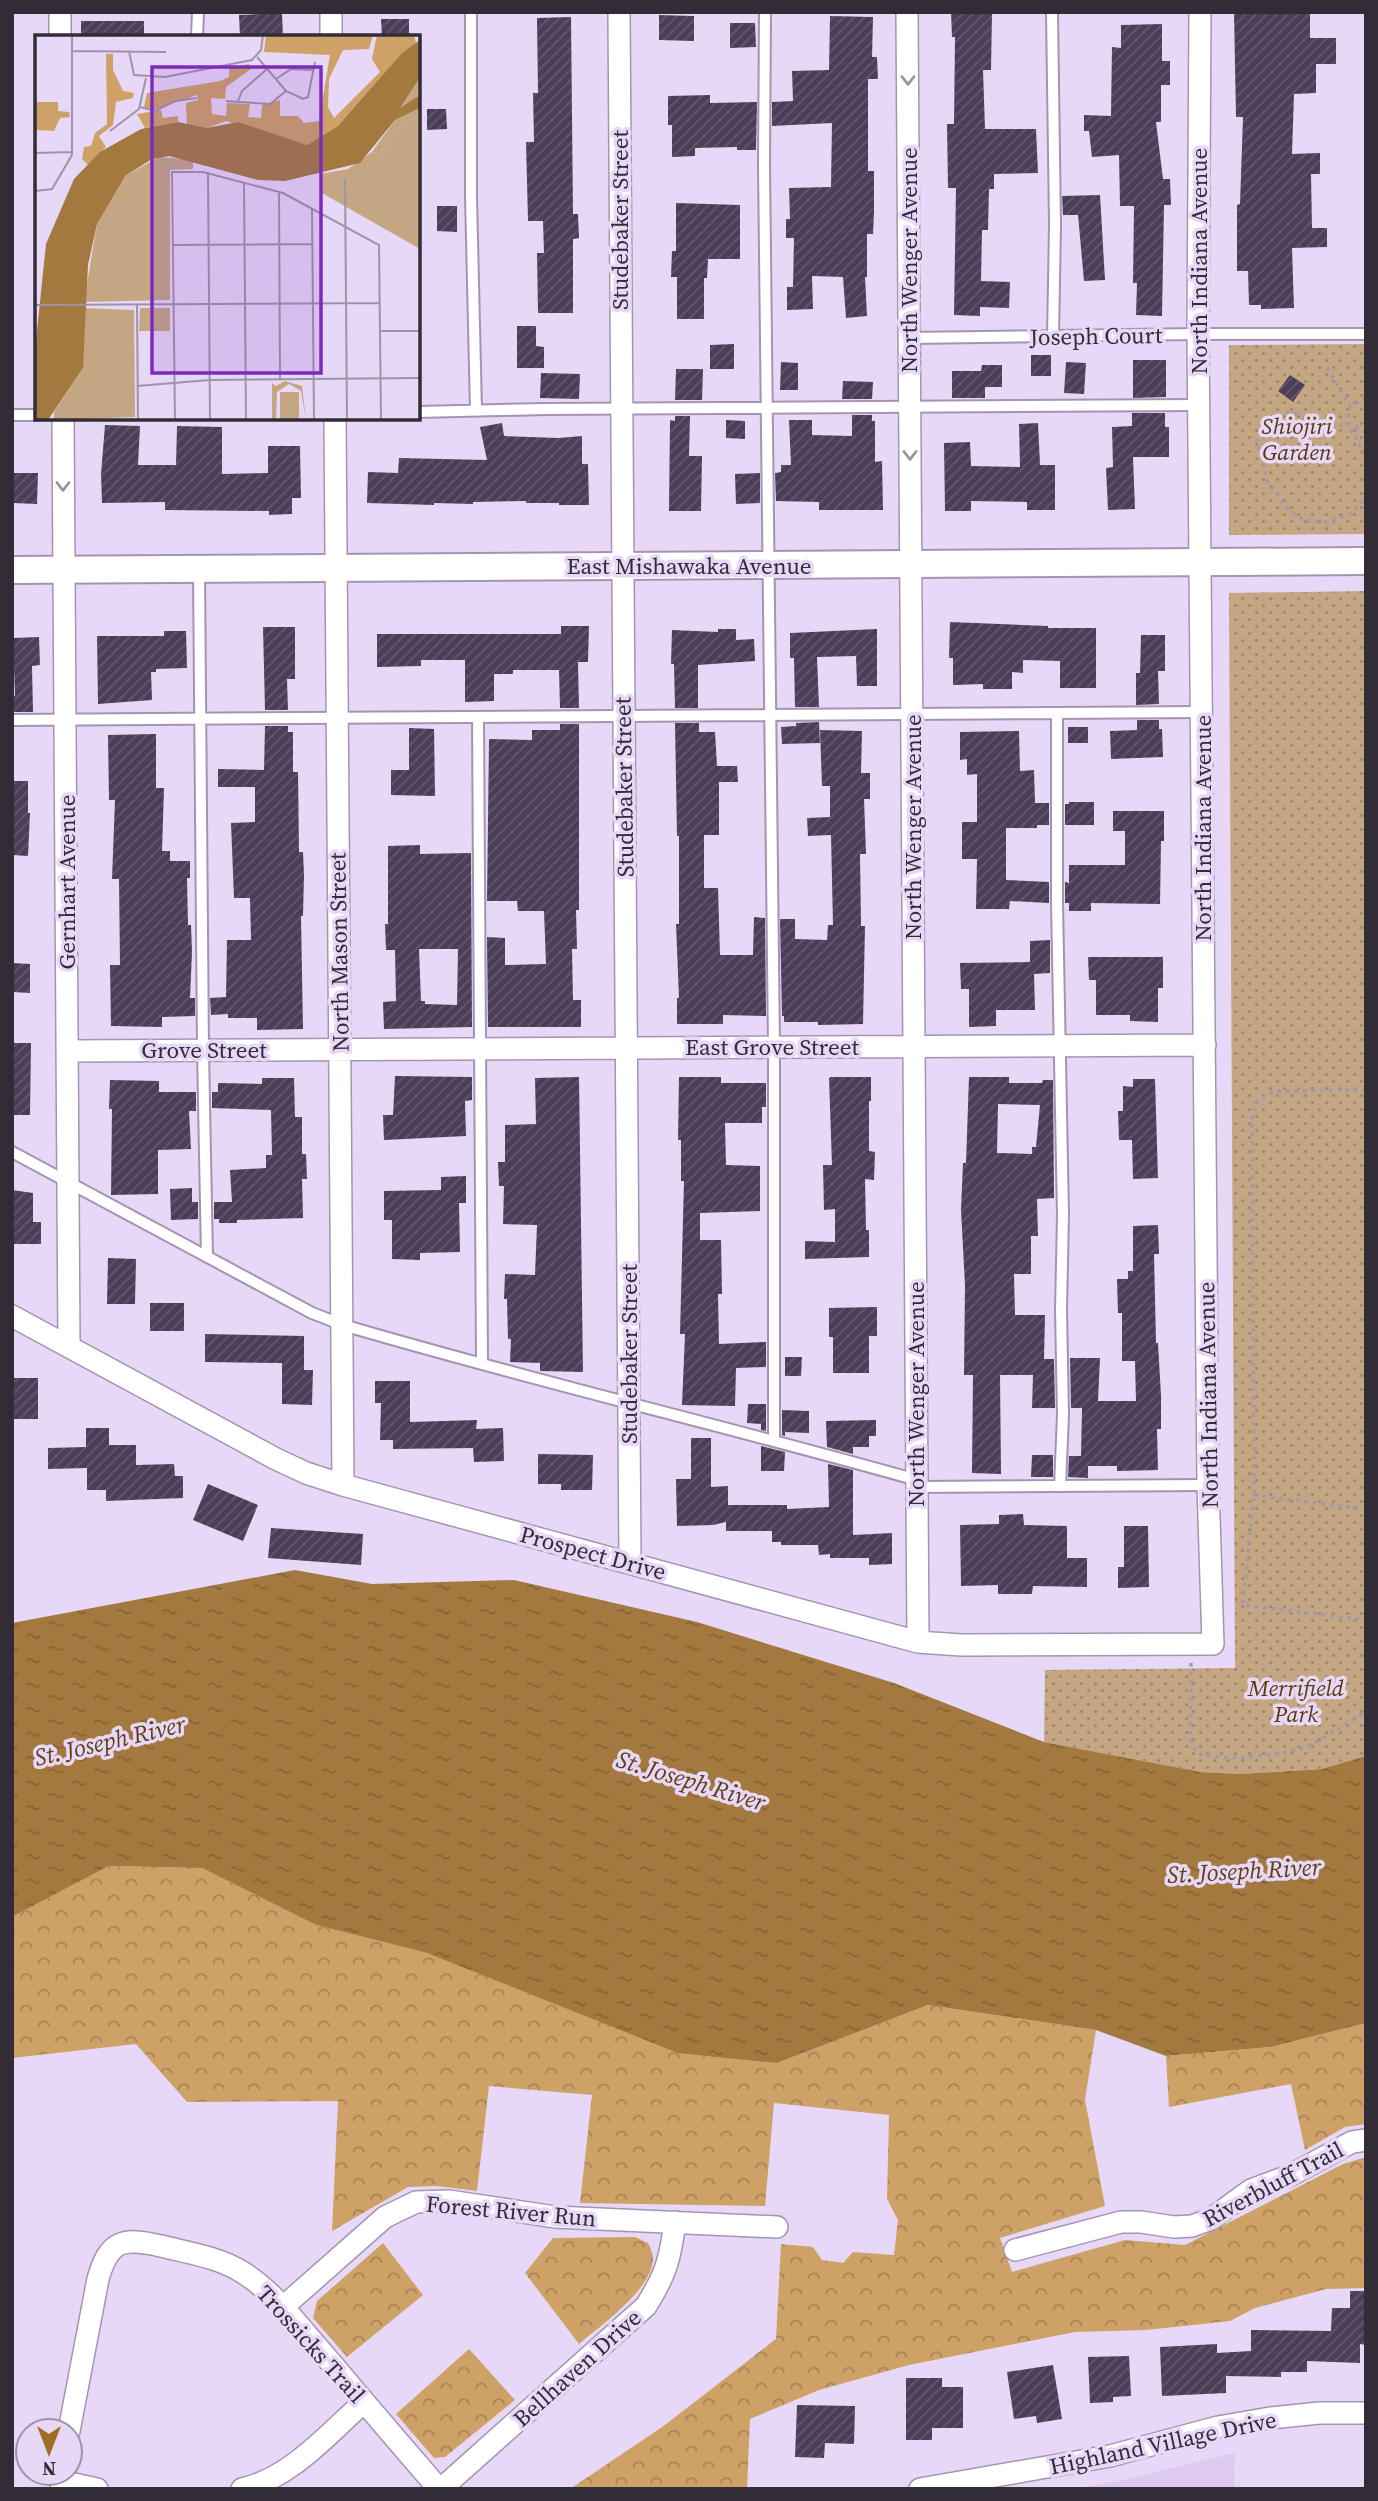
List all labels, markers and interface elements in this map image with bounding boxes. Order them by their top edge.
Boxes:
inset map [35,35,420,420]
one-way arrow [900,76,916,86]
street label: Studebaker Street [604,129,636,310]
street label: North Wenger Avenue [893,147,925,373]
street label: North Indiana Avenue [1183,148,1215,374]
street label: Joseph Court [1028,319,1163,353]
park label: Shiojiri Garden [1262,410,1332,468]
one-way arrow [902,450,918,461]
one-way arrow [55,482,71,492]
street label: East Mishawaka Avenue [567,550,811,582]
street label: Studebaker Street [606,696,642,877]
street label: North Wenger Avenue [897,714,929,940]
street label: North Indiana Avenue [1187,715,1219,941]
street label: Gernhart Avenue [51,794,83,970]
street label: North Mason Street [321,851,357,1052]
street label: East Grove Street [685,1031,859,1063]
street label: Grove Street [141,1034,267,1066]
street label: Studebaker Street [613,1263,645,1444]
street label: North Wenger Avenue [900,1281,932,1507]
street label: North Indiana Avenue [1190,1281,1226,1509]
street label: Prospect Drive [516,1518,670,1588]
park label: Merrifield Park [1247,1672,1344,1730]
water label: St. Joseph River [31,1707,190,1774]
water label: St. Joseph River [613,1742,771,1819]
water label: St. Joseph River [1166,1850,1323,1891]
street label: Riverbluff Trail [1197,2133,1349,2235]
street label: Forest River Run [425,2188,597,2234]
street label: Trossicks Trail [249,2278,373,2410]
street label: Bellhaven Drive [506,2302,648,2434]
street label: Highland Village Drive [1047,2403,1279,2483]
north arrow [14,2417,84,2487]
text: N [42,2456,56,2482]

